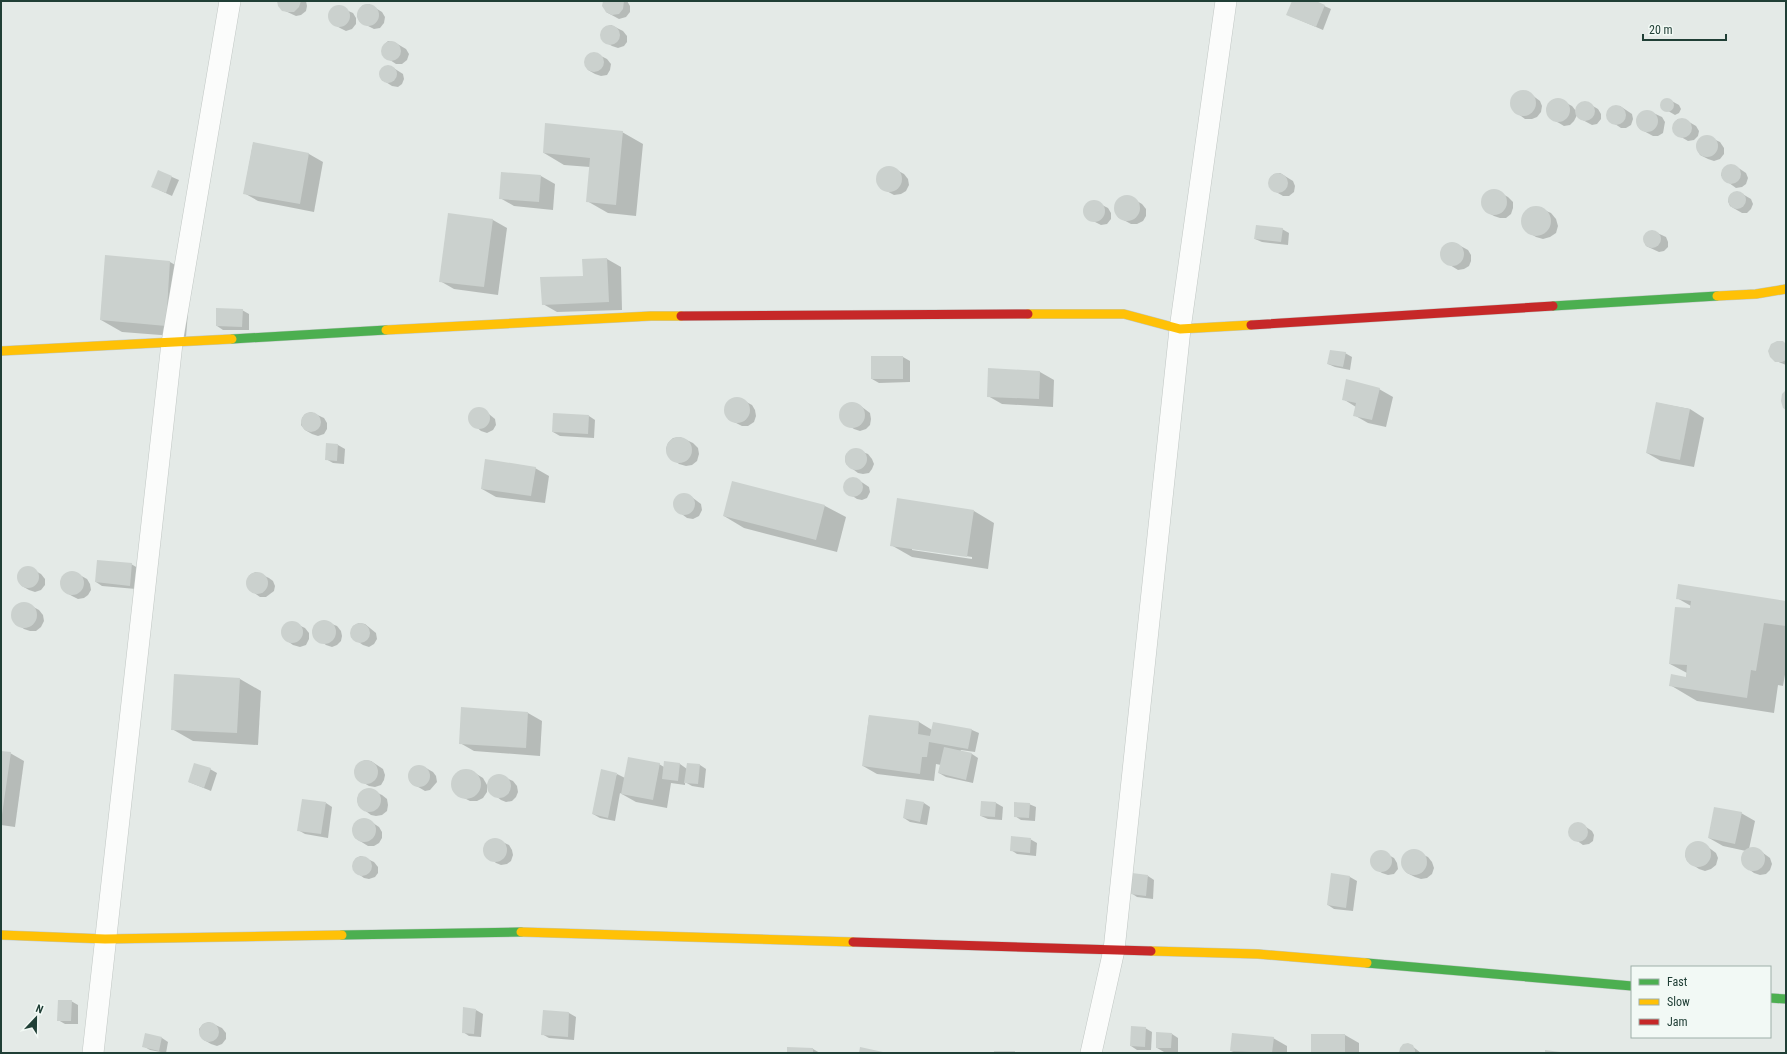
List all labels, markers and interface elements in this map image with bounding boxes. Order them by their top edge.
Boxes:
scale bar [1643,16,1726,42]
text: 20 m [1649,23,1673,37]
legend [1631,966,1771,1038]
text: Fast [1667,975,1688,989]
text: Slow [1667,995,1690,1009]
north arrow [16,998,56,1038]
text: N [34,1002,45,1017]
text: Jam [1667,1015,1688,1029]

